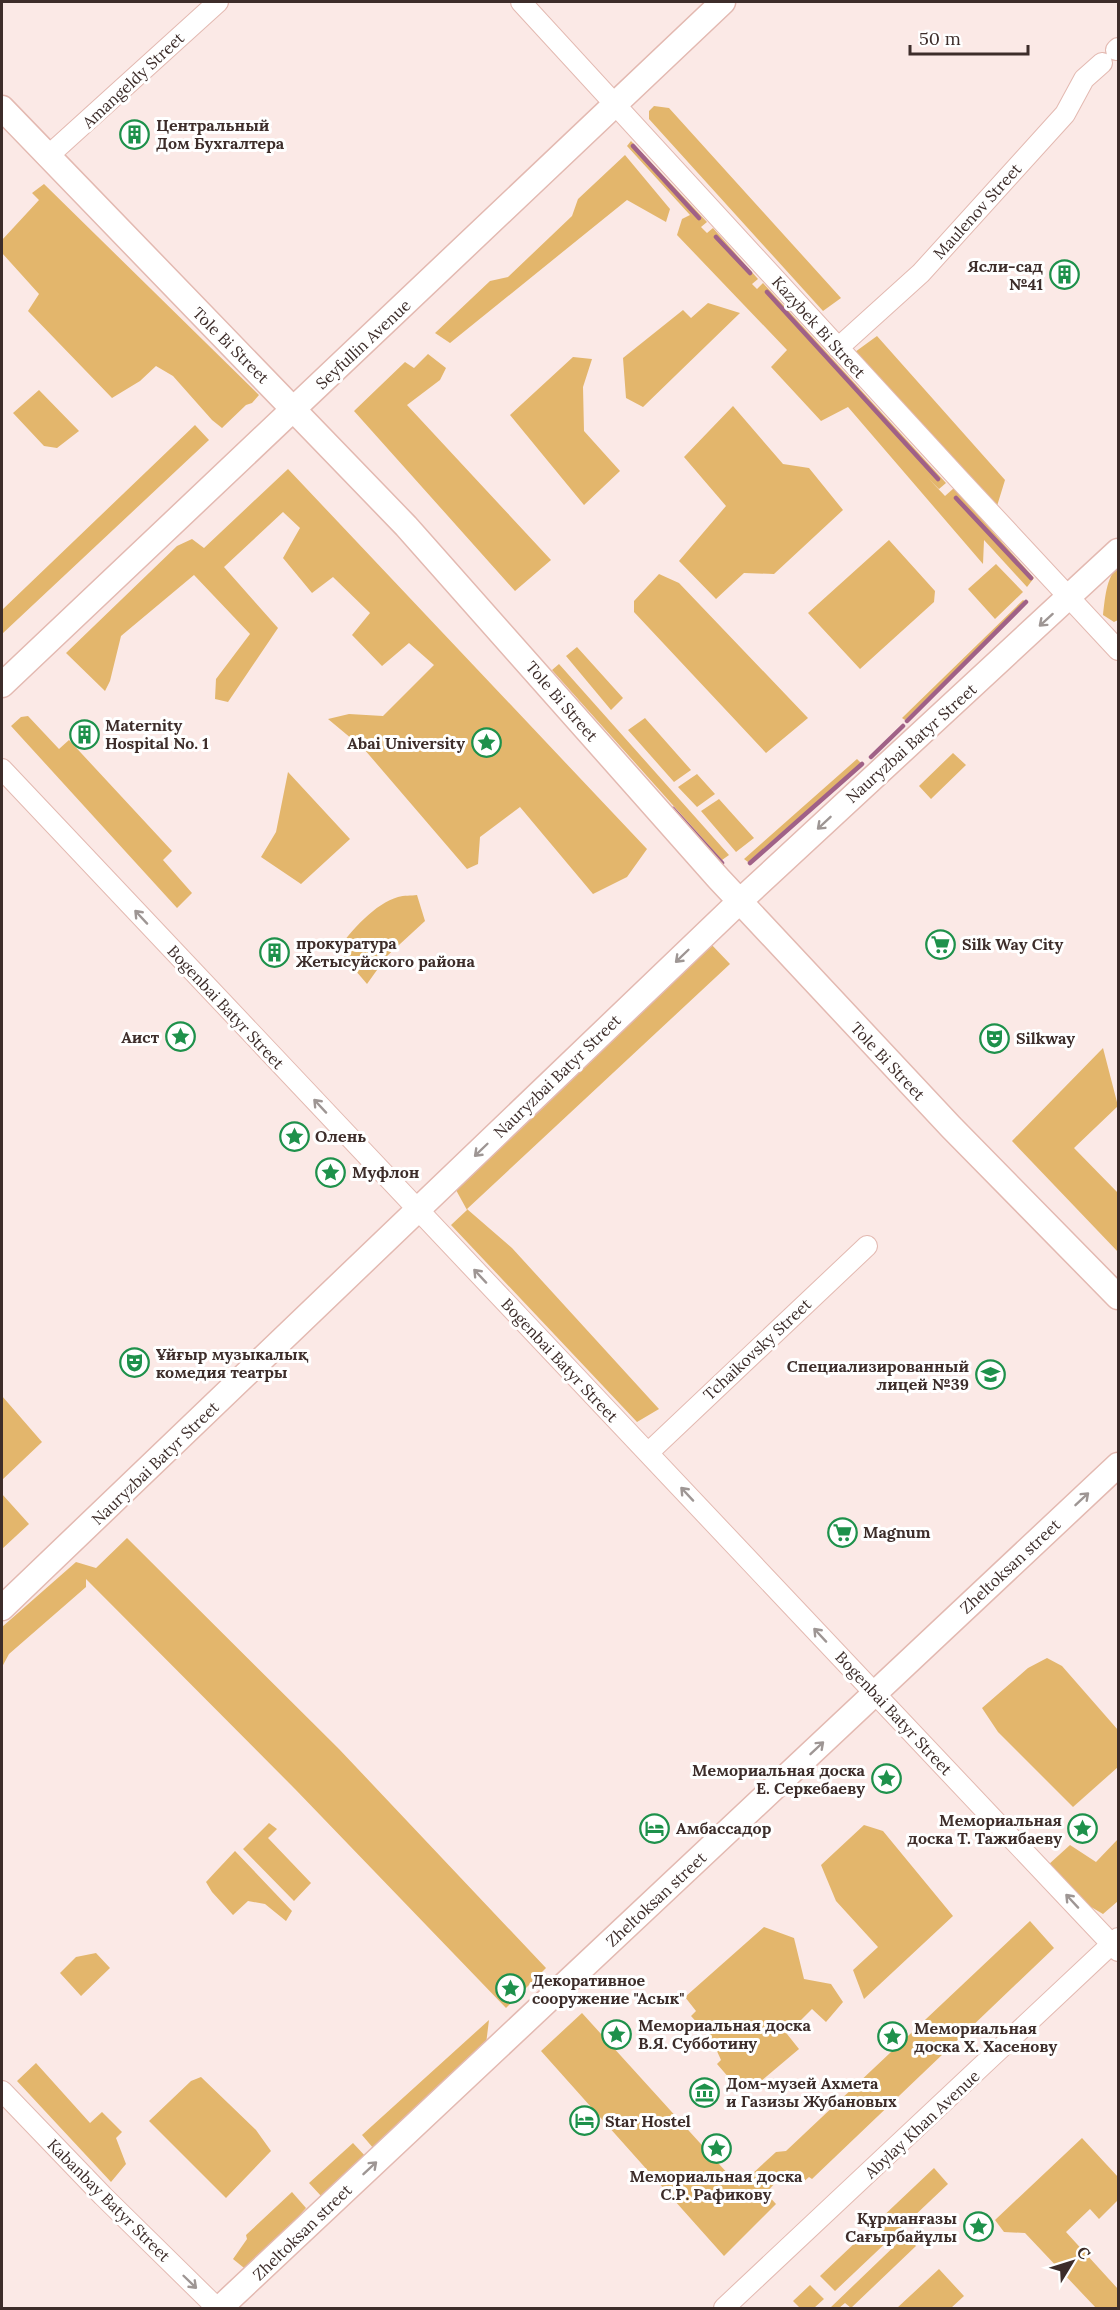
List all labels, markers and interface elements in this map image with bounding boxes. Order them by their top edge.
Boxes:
scale bar [910,18,1028,56]
street label: Amangeldy Street [77,27,189,133]
text: 50 m [919,27,961,50]
place label: Центральный Дом Бухгалтера [156,115,285,153]
building icon: Центральный Дом Бухгалтера [119,118,151,150]
street label: Maulenov Street [929,158,1026,263]
place label: Ясли-сад №41 [967,256,1043,294]
building icon: Ясли-сад №41 [1048,259,1080,291]
street label: Kazybek Bi Street [768,272,871,383]
street label: Seyfullin Avenue [311,295,415,393]
street label: Tole Bi Street [189,303,274,388]
one-way arrow [1038,613,1053,627]
street label: Tole Bi Street [522,657,603,746]
street label: Nauryzbai Batyr Street [841,678,981,807]
place label: Maternity Hospital No. 1 [105,715,209,753]
building icon: Maternity Hospital No. 1 [68,718,100,750]
place icon: Abai University [470,727,502,759]
place label: Abai University [347,733,465,753]
one-way arrow [817,816,832,830]
one-way arrow [134,910,149,925]
supermarket icon: Silk Way City [925,928,957,960]
place label: прокуратура Жетысуйского района [296,933,475,971]
place label: Silk Way City [962,934,1063,954]
building icon: прокуратура Жетысуйского района [259,936,291,968]
street label: Bogenbai Batyr Street [163,941,289,1074]
one-way arrow [675,949,690,963]
street label: Nauryzbai Batyr Street [489,1009,625,1142]
street label: Tole Bi Street [847,1018,930,1105]
place icon: Аист [164,1021,196,1053]
theatre icon: Silkway [979,1022,1011,1054]
place label: Аист [121,1027,160,1047]
place label: Silkway [1016,1028,1075,1048]
one-way arrow [313,1099,327,1114]
place icon: Олень [278,1120,310,1152]
place label: Олень [315,1126,366,1146]
one-way arrow [473,1142,488,1157]
place icon: Муфлон [315,1156,347,1188]
place label: Муфлон [352,1162,419,1182]
one-way arrow [473,1268,488,1283]
street label: Tchaikovsky Street [699,1293,816,1404]
street label: Bogenbai Batyr Street [497,1294,623,1427]
place label: Ұйғыр музыкалық комедия театры [156,1344,309,1382]
theatre icon: Ұйғыр музыкалық комедия театры [119,1347,151,1379]
place label: Специализированный лицей №39 [787,1356,969,1394]
school or university icon: Специализированный лицей №39 [974,1359,1006,1391]
street label: Nauryzbai Batyr Street [87,1396,223,1529]
one-way arrow [679,1486,694,1501]
one-way arrow [1074,1492,1089,1506]
street label: Zheltoksan street [956,1514,1065,1618]
supermarket icon: Magnum [826,1516,858,1548]
place label: Magnum [863,1522,931,1542]
one-way arrow [813,1628,828,1643]
street label: Bogenbai Batyr Street [831,1647,957,1780]
one-way arrow [810,1741,825,1755]
place label: Мемориальная доска Е. Серкебаеву [692,1760,866,1798]
place icon: Мемориальная доска Е. Серкебаеву [870,1763,902,1795]
place label: Мемориальная доска Т. Тажибаеву [907,1810,1062,1848]
hotel icon: Амбассадор [639,1812,671,1844]
place icon: Мемориальная доска Т. Тажибаеву [1067,1813,1099,1845]
place label: Амбассадор [676,1818,772,1838]
street label: Zheltoksan street [602,1847,711,1951]
one-way arrow [1065,1894,1079,1909]
place label: Декоративное сооружение "Асык" [532,1970,684,2008]
place icon: Декоративное сооружение "Асык" [495,1973,527,2005]
place label: Мемориальная доска В.Я. Субботину [638,2015,812,2053]
place icon: Мемориальная доска В.Я. Субботину [601,2018,633,2050]
place label: Мемориальная доска Х. Хасенову [914,2018,1058,2056]
place icon: Мемориальная доска Х. Хасенову [877,2021,909,2053]
street label: Abylay Khan Avenue [860,2065,984,2183]
place label: Дом-музей Ахмета и Газизы Жубановых [726,2073,897,2111]
museum icon: Дом-музей Ахмета и Газизы Жубановых [689,2076,721,2108]
hotel icon: Star Hostel [568,2105,600,2137]
place label: Star Hostel [605,2111,691,2131]
place icon: Мемориальная доска С.Р. Рафикову [700,2132,732,2164]
street label: Kabanbay Batyr Street [43,2134,175,2266]
one-way arrow [362,2160,377,2175]
place label: Мемориальная доска С.Р. Рафикову [630,2166,803,2204]
street label: Zheltoksan street [248,2179,356,2284]
place label: Құрманғазы Сағырбайұлы [845,2208,957,2246]
place icon: Құрманғазы Сағырбайұлы [962,2211,994,2243]
north arrow [1042,2232,1102,2292]
text: С [1073,2242,1095,2263]
one-way arrow [183,2274,198,2289]

